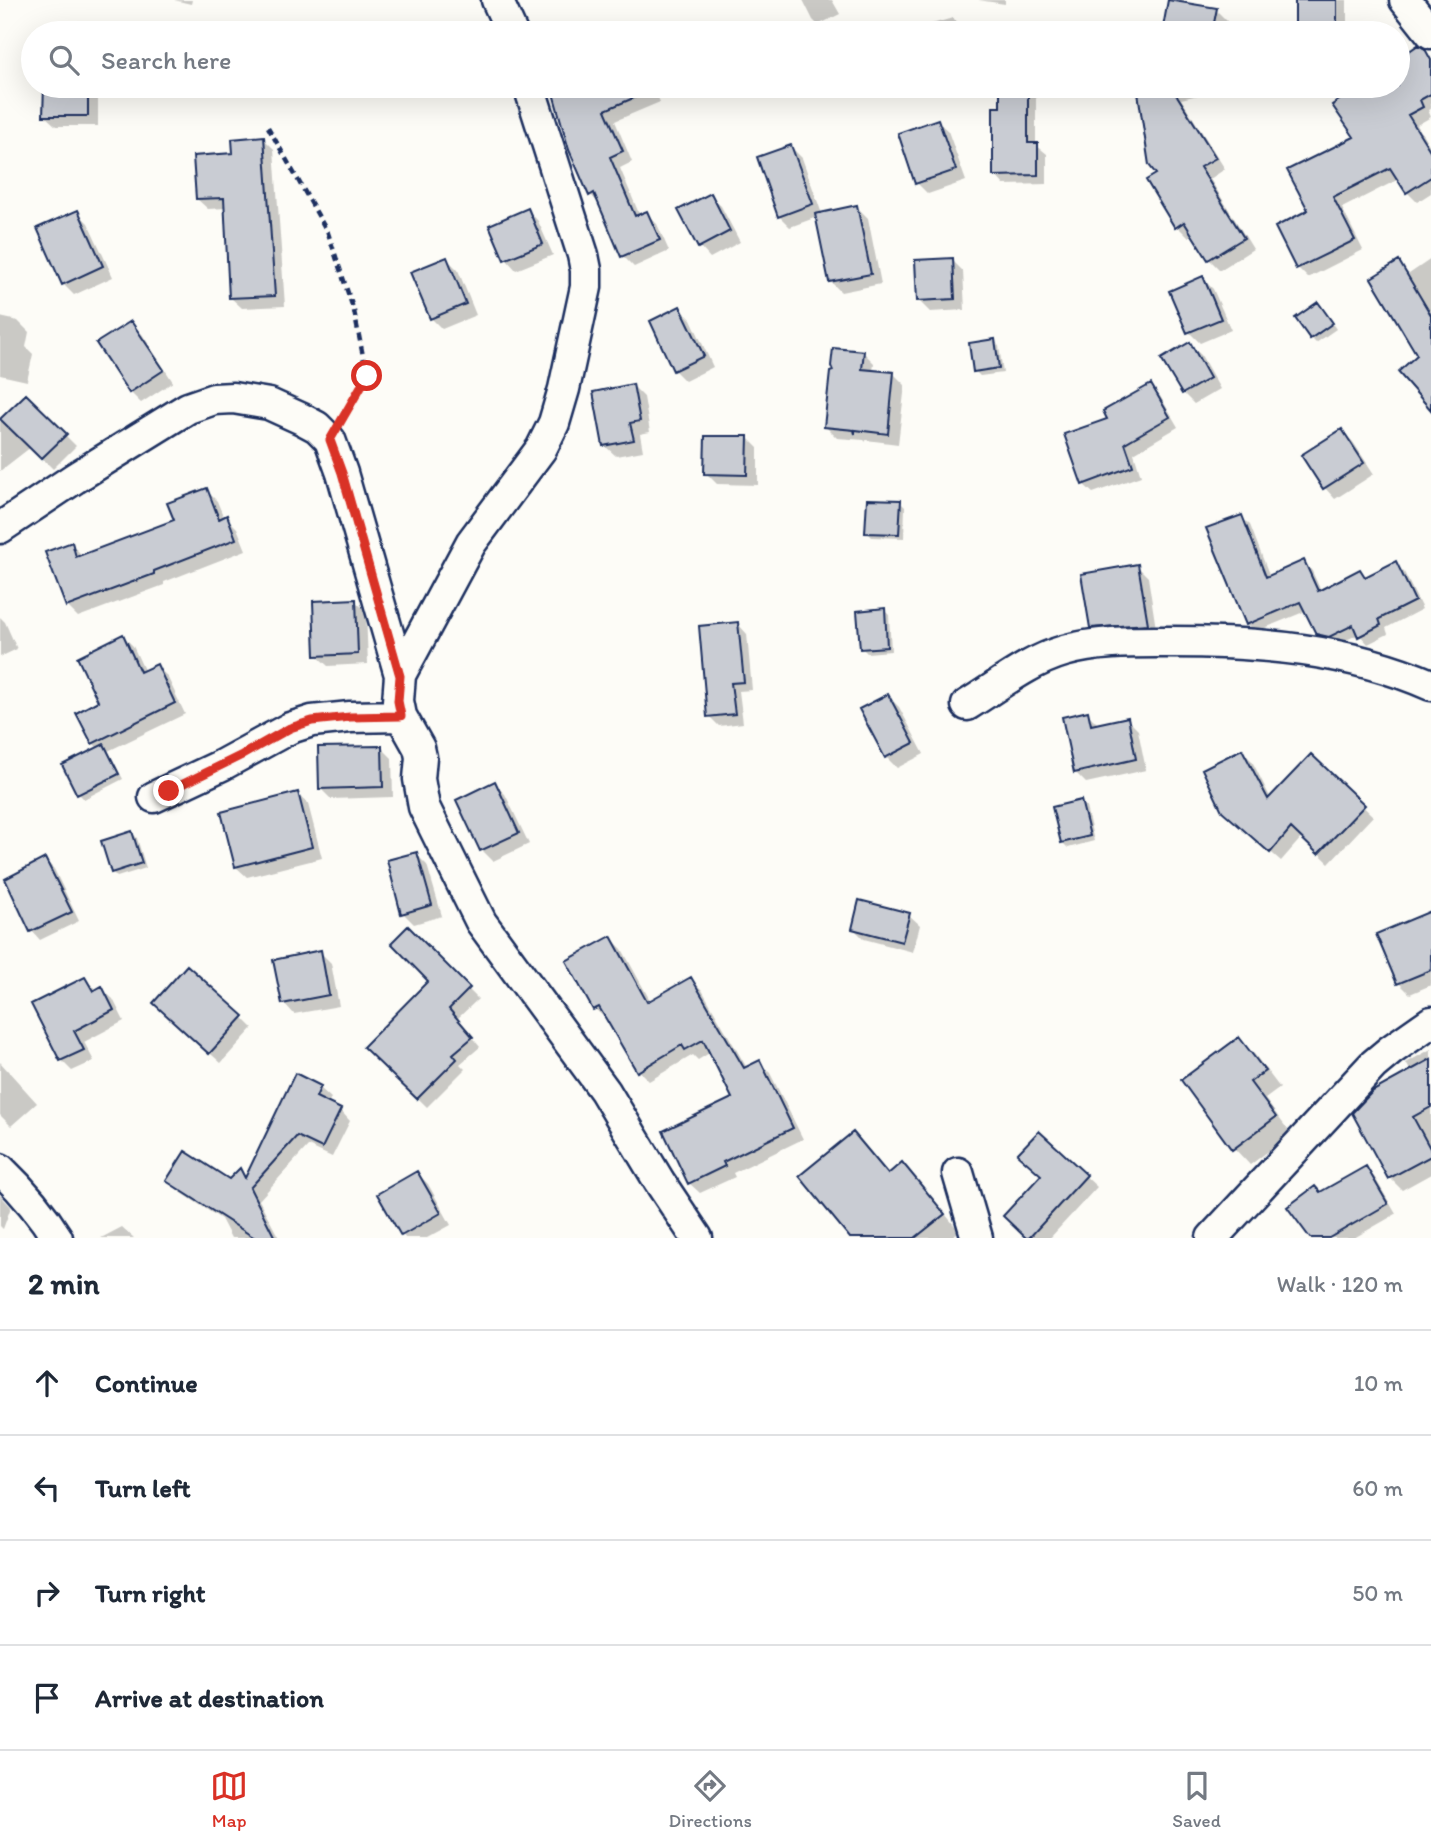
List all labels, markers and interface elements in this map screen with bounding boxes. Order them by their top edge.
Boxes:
search box [21,21,1410,98]
icon: search [45,41,83,79]
text: Search here [101,44,231,76]
route start [351,360,382,391]
route end [153,775,184,806]
text: 2 min [28,1265,99,1302]
text: Walk · 120 m [1277,1270,1403,1298]
icon: ahead [28,1364,66,1402]
text: Continue [95,1367,198,1399]
text: 10 m [1354,1369,1403,1397]
icon: left [28,1469,66,1507]
text: Turn left [95,1472,191,1504]
text: 60 m [1352,1474,1403,1502]
icon: right [28,1574,66,1612]
text: Turn right [95,1577,206,1609]
text: 50 m [1352,1579,1403,1607]
icon: arrive [28,1679,66,1717]
text: Arrive at destination [95,1682,324,1714]
tab: Map [210,1767,248,1832]
tab: Directions [668,1767,752,1832]
tab: Saved [1172,1767,1221,1832]

